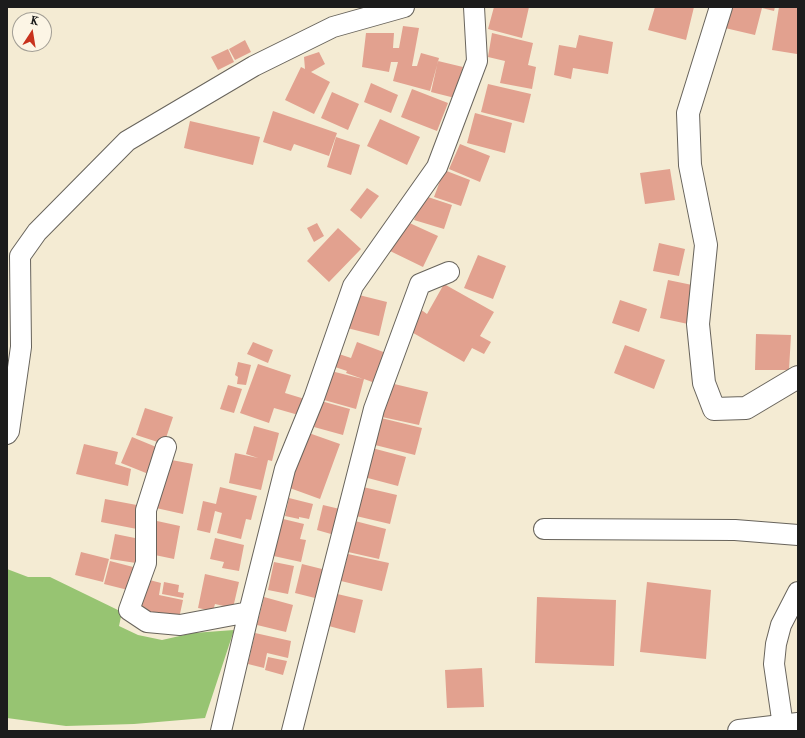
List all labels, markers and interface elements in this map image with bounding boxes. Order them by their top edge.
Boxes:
north arrow [12,12,52,52]
text: K [29,14,40,28]

